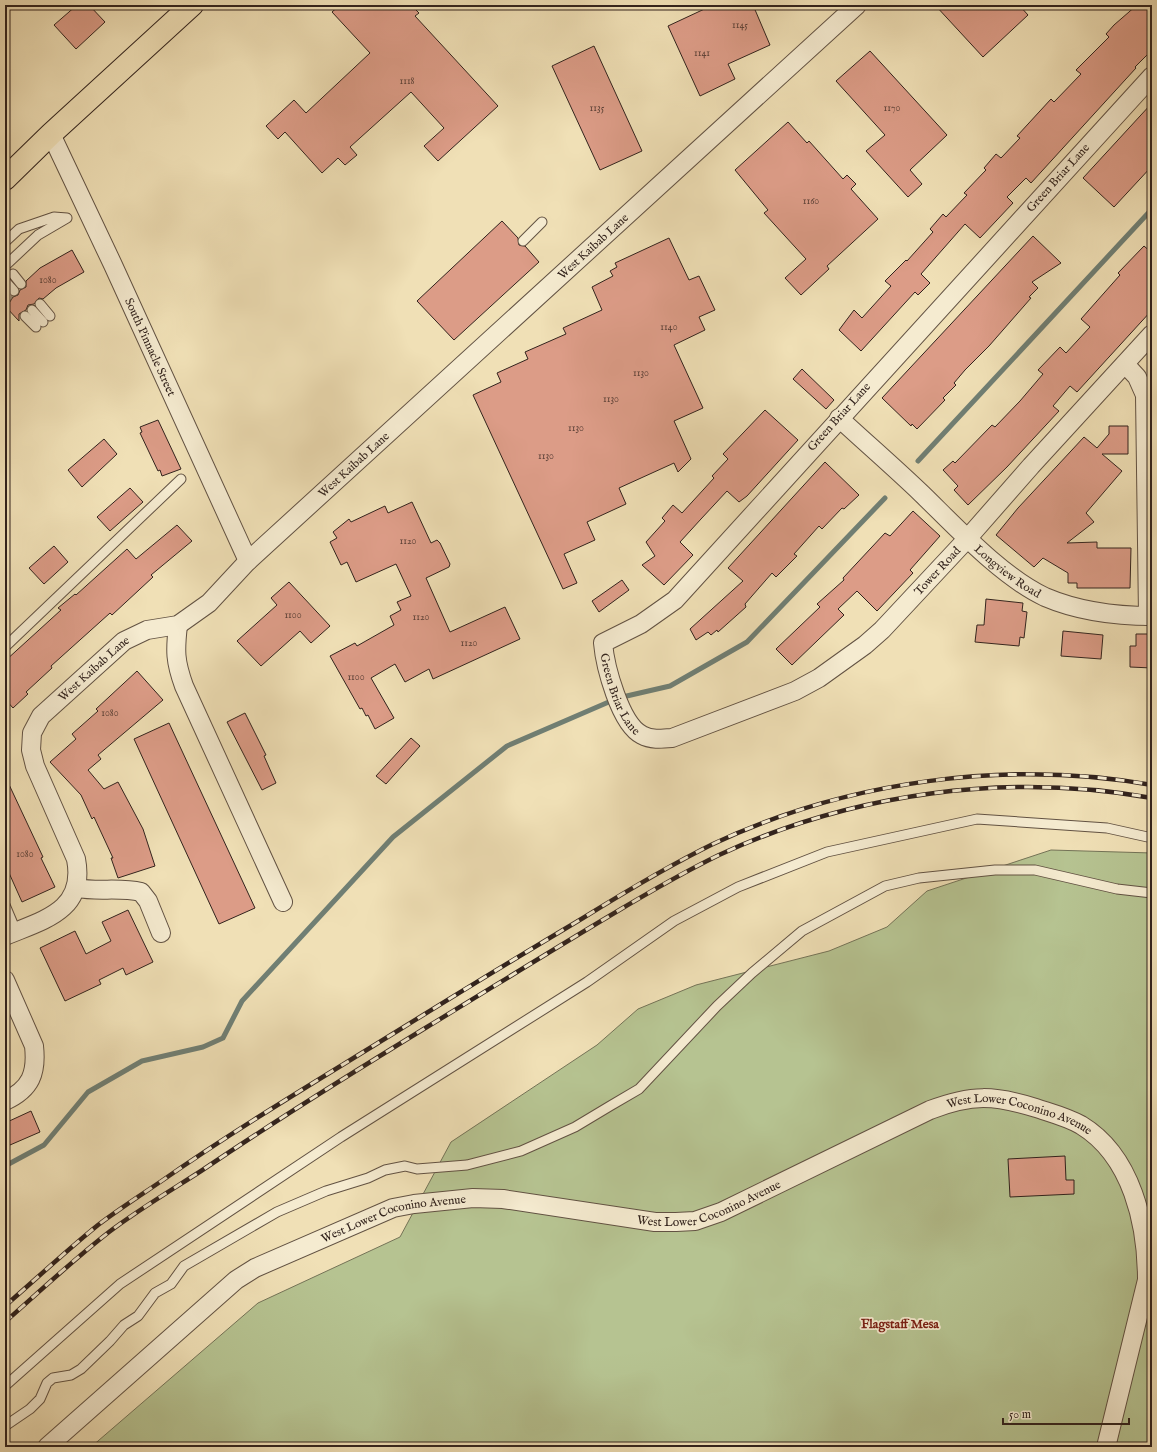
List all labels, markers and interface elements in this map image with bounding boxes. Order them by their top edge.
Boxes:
house number: 1145 [732,19,748,32]
house number: 1141 [694,47,710,60]
house number: 1118 [399,75,415,88]
house number: 1135 [590,102,605,115]
house number: 1170 [883,102,901,115]
street label: Green Briar Lane [1023,140,1093,215]
house number: 1160 [803,195,819,208]
street label: West Kaibab Lane [554,210,632,282]
house number: 1080 [39,274,57,287]
street label: South Pinnacle Street [121,295,179,399]
house number: 1140 [660,321,678,334]
house number: 1130 [633,367,649,380]
street label: Green Briar Lane [804,379,874,454]
house number: 1130 [603,393,619,406]
house number: 1130 [568,422,584,435]
street label: West Kaibab Lane [315,428,393,501]
house number: 1130 [538,450,554,463]
house number: 1120 [399,535,417,548]
street label: Longview Road [971,541,1044,601]
street label: Tower Road [911,543,964,598]
house number: 1100 [284,609,302,622]
house number: 1120 [412,611,430,624]
street label: West Kaibab Lane [55,632,132,704]
house number: 1120 [460,637,478,650]
street label: Green Briar Lane [597,652,644,739]
house number: 1100 [347,671,365,684]
house number: 1080 [101,707,119,720]
house number: 1080 [16,848,34,861]
street label: West Lower Coconino Avenue [945,1091,1096,1138]
street label: West Lower Coconino Avenue [636,1176,784,1230]
street label: West Lower Coconino Avenue [319,1191,467,1246]
district label: Flagstaff Mesa [861,1316,939,1333]
scale bar [1003,1400,1129,1426]
text: 50 m [1009,1407,1031,1422]

